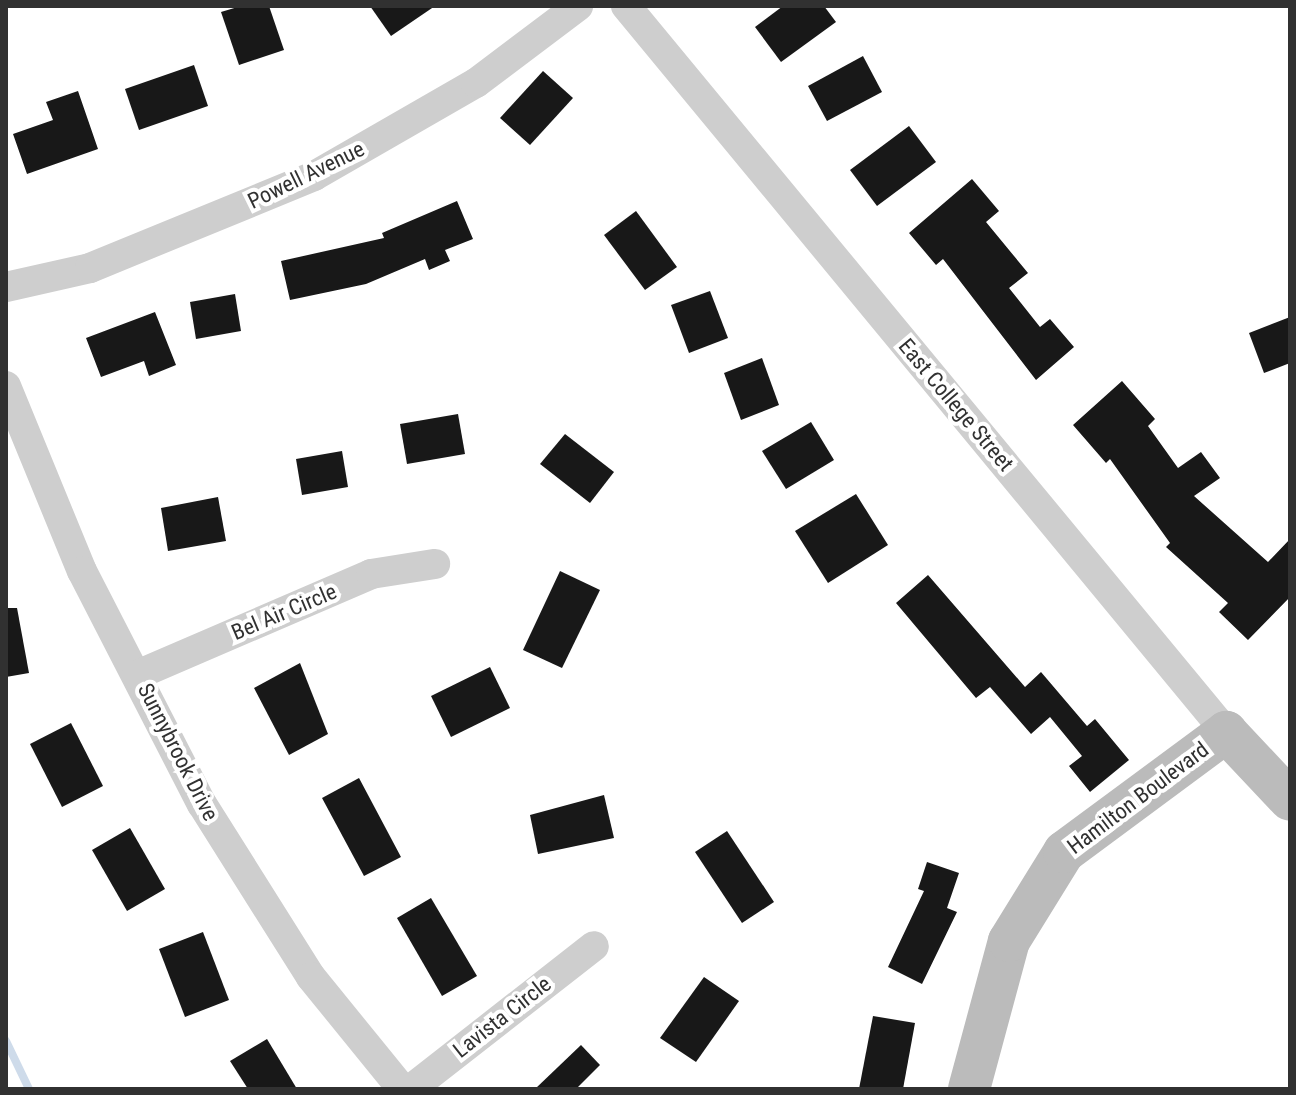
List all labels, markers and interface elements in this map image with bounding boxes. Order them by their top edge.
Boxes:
street label: Powell Avenue [244,135,368,215]
street label: East College Street [893,333,1019,477]
street label: Bel Air Circle [228,578,340,646]
street label: Sunnybrook Drive [132,679,224,825]
street label: Hamilton Boulevard [1062,736,1214,860]
street label: Lavista Circle [448,971,556,1063]

